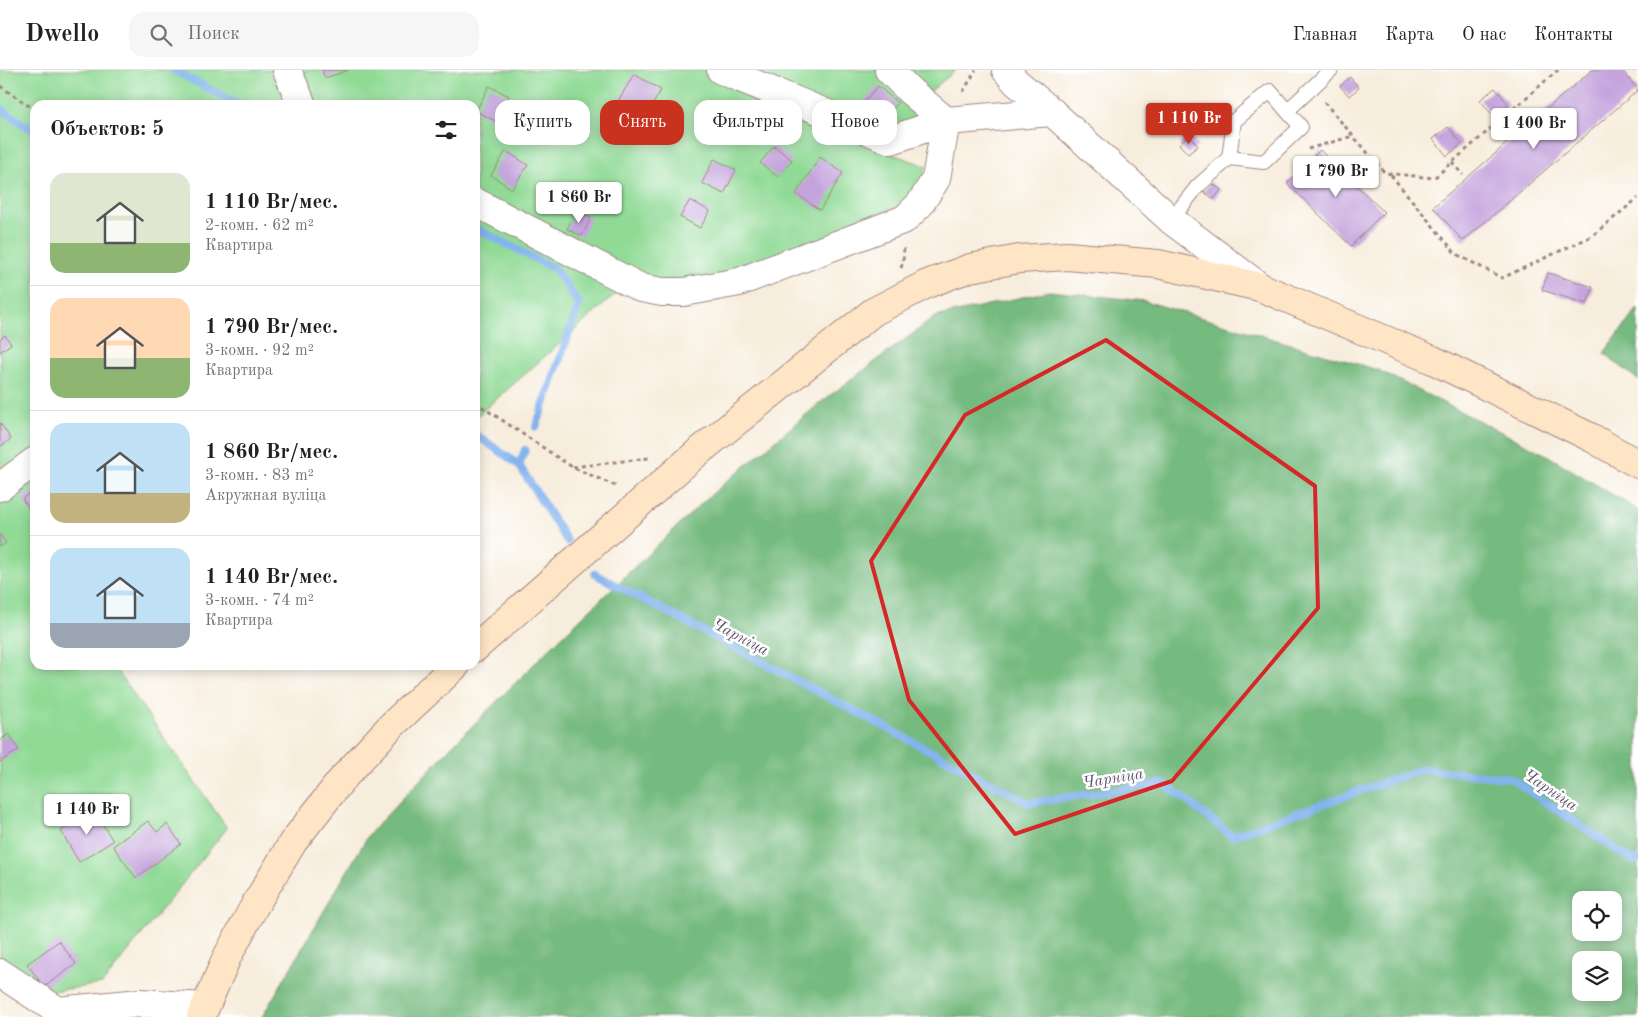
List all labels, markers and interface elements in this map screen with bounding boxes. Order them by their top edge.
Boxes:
search box [129,12,479,57]
icon: search [147,21,175,49]
text: Dwello [25,23,99,47]
text: Поиск [187,25,240,44]
text: Главная [1293,26,1357,44]
text: Карта [1385,26,1434,44]
text: О нас [1462,26,1506,44]
text: Контакты [1534,26,1613,44]
chip: Купить [495,100,590,145]
chip: Снять [600,100,684,145]
chip: Фильтры [694,100,802,145]
chip: Новое [812,100,897,145]
pin: 1 110 Br [1137,102,1241,145]
pin: 1 400 Br [1482,108,1586,150]
text: 1 110 Br [1157,111,1221,127]
icon: filters [432,116,460,144]
text: 1 400 Br [1502,116,1566,132]
text: Объектов: 5 [50,119,164,140]
pin: 1 790 Br [1284,156,1388,198]
text: 1 790 Br [1304,164,1368,180]
pin: 1 860 Br [527,182,631,224]
text: 1 860 Br [547,190,611,206]
text: 1 110 Br/мес. [205,192,338,213]
icon: home [90,193,150,253]
text: 2-комн. · 62 m² [205,218,314,234]
text: Квартира [205,238,273,254]
text: 1 790 Br/мес. [205,317,338,338]
icon: home [90,318,150,378]
text: 3-комн. · 92 m² [205,343,314,359]
text: Квартира [205,363,273,379]
text: 1 860 Br/мес. [205,442,338,463]
icon: home [90,443,150,503]
text: 3-комн. · 83 m² [205,468,314,484]
text: Акружная вуліца [205,488,326,504]
text: 1 140 Br/мес. [205,567,338,588]
icon: home [90,568,150,628]
text: 3-комн. · 74 m² [205,593,314,609]
text: Квартира [205,613,273,629]
water label: Чарніца [709,616,771,659]
water label: Чарніца [1082,766,1145,792]
water label: Чарніца [1520,767,1580,815]
pin: 1 140 Br [35,794,139,836]
text: 1 140 Br [55,802,119,818]
map controls [1572,891,1622,1001]
button: locate [1572,891,1622,941]
button: layers [1572,951,1622,1001]

